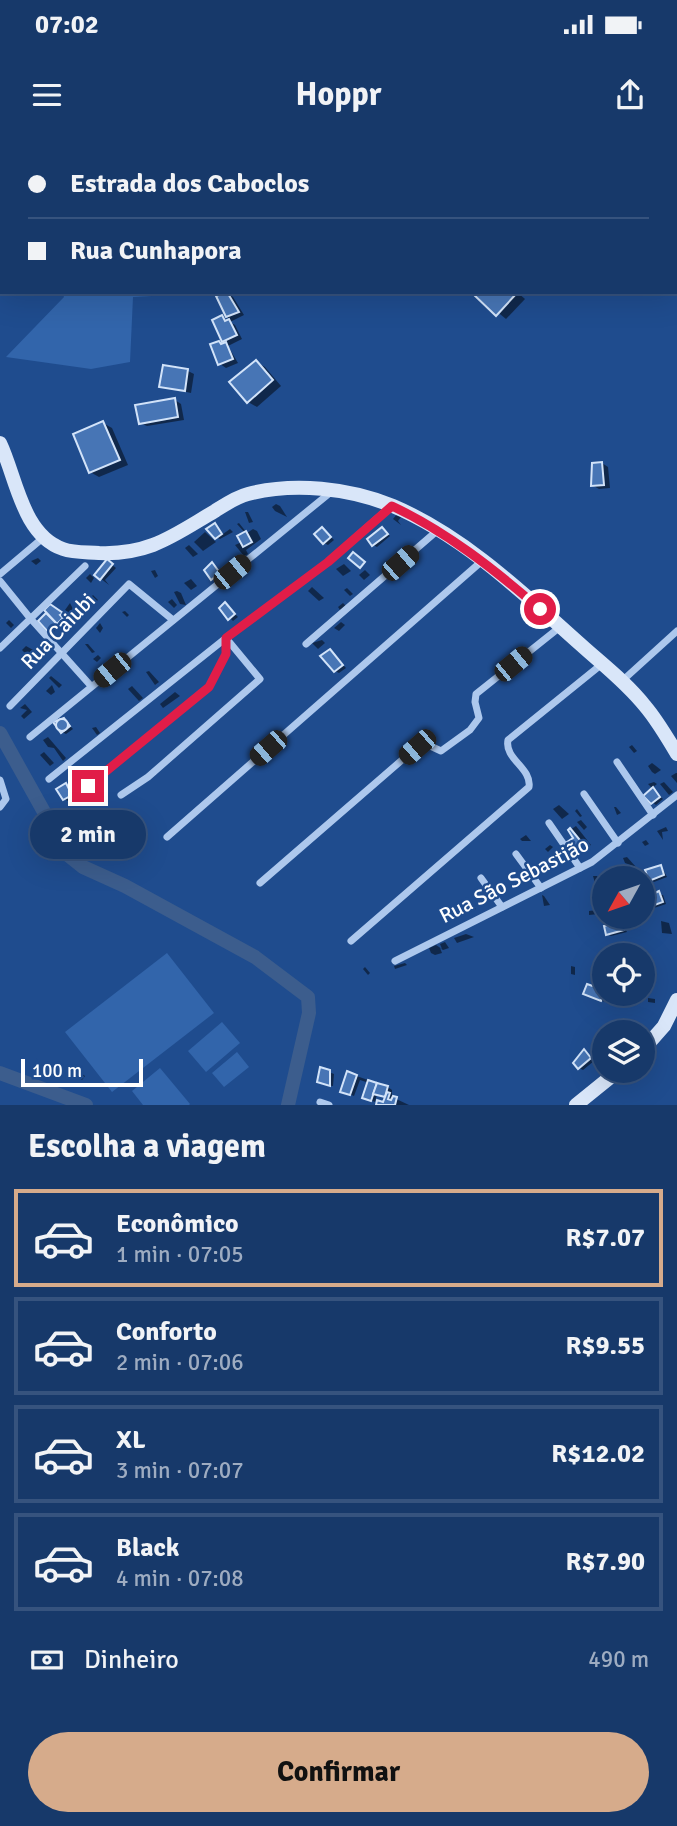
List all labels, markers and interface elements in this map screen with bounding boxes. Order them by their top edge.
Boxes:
text: 07:02 [35,9,99,41]
text: Hoppr [296,75,381,114]
icon: menu [28,76,66,114]
icon: share [611,76,649,114]
text: Estrada dos Caboclos [70,168,309,200]
text: Rua Cunhapora [70,235,241,267]
car [378,541,423,585]
car [210,551,255,593]
street label: Rua Caiubi [15,587,101,675]
route start [524,593,556,625]
car [491,643,536,685]
car [90,649,135,691]
car [395,725,440,769]
car [246,726,291,770]
route end [72,770,104,802]
callout: 2 min [30,810,146,860]
text: 2 min [60,820,116,849]
street label: Rua São Sebastião [435,831,593,929]
north arrow [592,866,654,929]
map controls [592,866,655,1083]
button: locate [592,943,655,1006]
button: layers [592,1020,655,1083]
scale bar [21,1056,144,1088]
text: 100 m [32,1059,82,1083]
text: Escolha a viagem [28,1127,266,1166]
icon: car [32,1207,95,1270]
text: Econômico [116,1208,239,1240]
text: R$7.07 [565,1222,645,1254]
text: 1 min · 07:05 [116,1240,244,1269]
icon: car [32,1315,95,1378]
text: Conforto [116,1316,217,1348]
text: R$9.55 [565,1330,645,1362]
text: 2 min · 07:06 [116,1348,244,1377]
icon: car [32,1423,95,1486]
text: XL [116,1424,146,1456]
text: R$12.02 [551,1438,645,1470]
text: 3 min · 07:07 [116,1456,244,1485]
icon: car [32,1531,95,1594]
text: Black [116,1532,179,1564]
text: R$7.90 [565,1546,645,1578]
text: 4 min · 07:08 [116,1564,244,1593]
icon: cash [28,1641,66,1679]
text: Dinheiro [84,1644,179,1676]
text: 490 m [588,1645,649,1674]
button: Confirmar [28,1732,649,1812]

